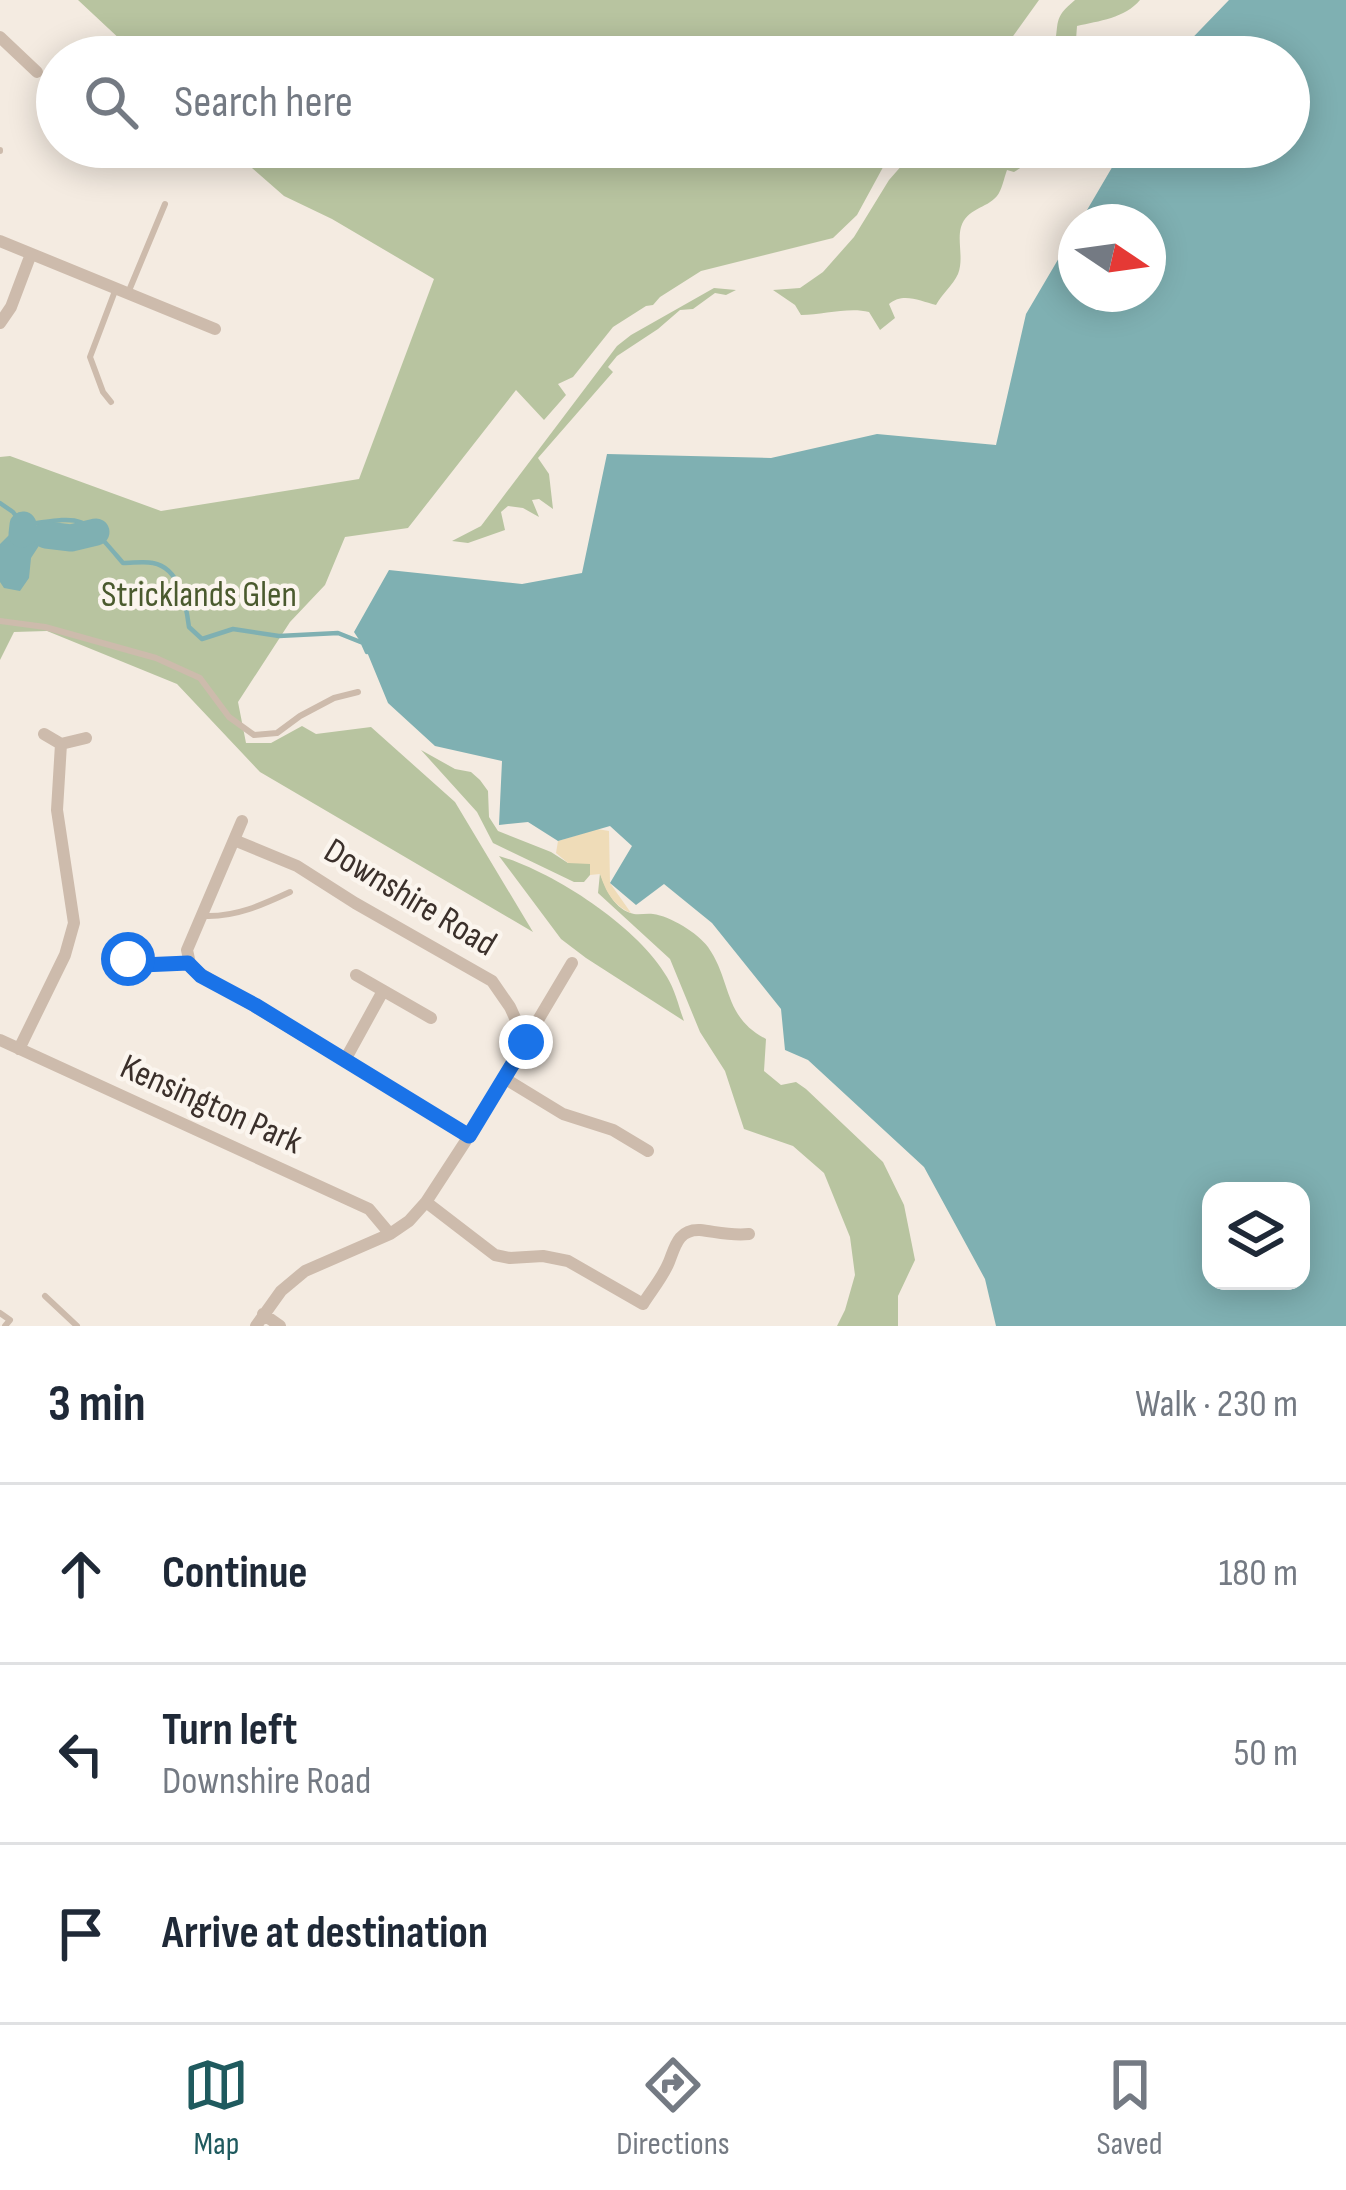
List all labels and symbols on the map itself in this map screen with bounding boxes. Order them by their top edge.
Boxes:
north arrow [1058,204,1166,312]
park label: Stricklands Glen [101,574,297,617]
street label: Downshire Road [316,830,504,966]
route start [101,932,155,986]
route end [499,1015,553,1069]
street label: Kensington Park [114,1046,309,1164]

